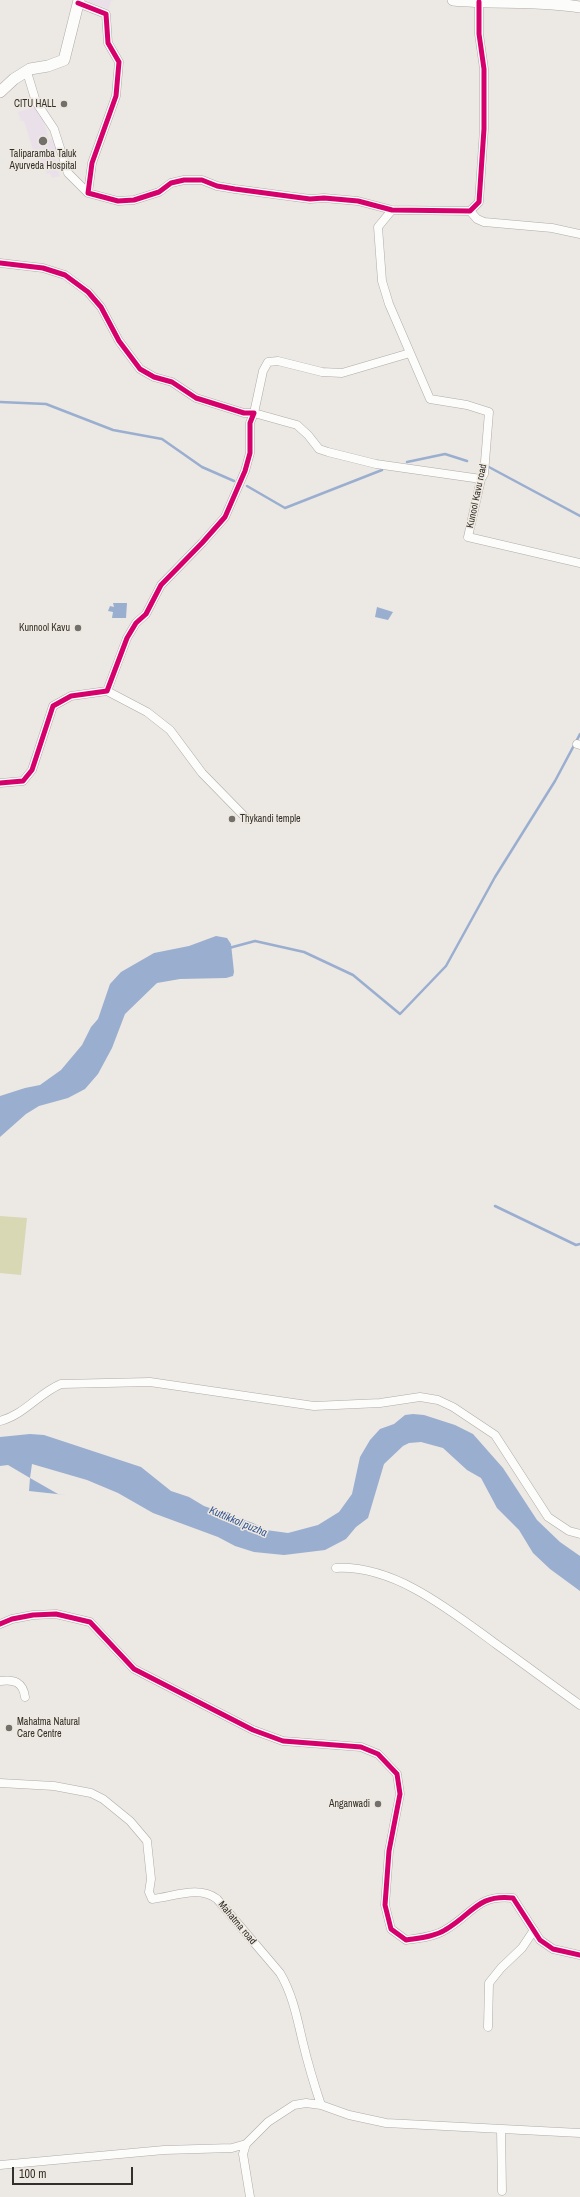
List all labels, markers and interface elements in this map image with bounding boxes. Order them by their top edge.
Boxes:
place label: CITU HALL [14,98,56,110]
marker: CITU HALL [59,99,69,109]
marker: Taliparamba Taluk Ayurveda Hospital [37,135,49,147]
place label: Taliparamba Taluk Ayurveda Hospital [10,148,76,172]
street label: Kunool Kavu road [464,463,490,529]
place label: Kunnool Kavu [19,622,70,634]
marker: Kunnool Kavu [73,623,83,633]
place label: Thykandi temple [240,813,301,825]
marker: Thykandi temple [227,814,237,824]
water label: Kuttikkol puzha [207,1504,269,1540]
place label: Mahatma Natural Care Centre [17,1716,80,1740]
marker: Mahatma Natural Care Centre [4,1723,14,1733]
place label: Anganwadi [329,1798,370,1810]
marker: Anganwadi [373,1799,383,1809]
street label: Mahatma road [215,1899,259,1947]
scale bar [14,2159,135,2185]
text: 100 m [19,2166,46,2182]

